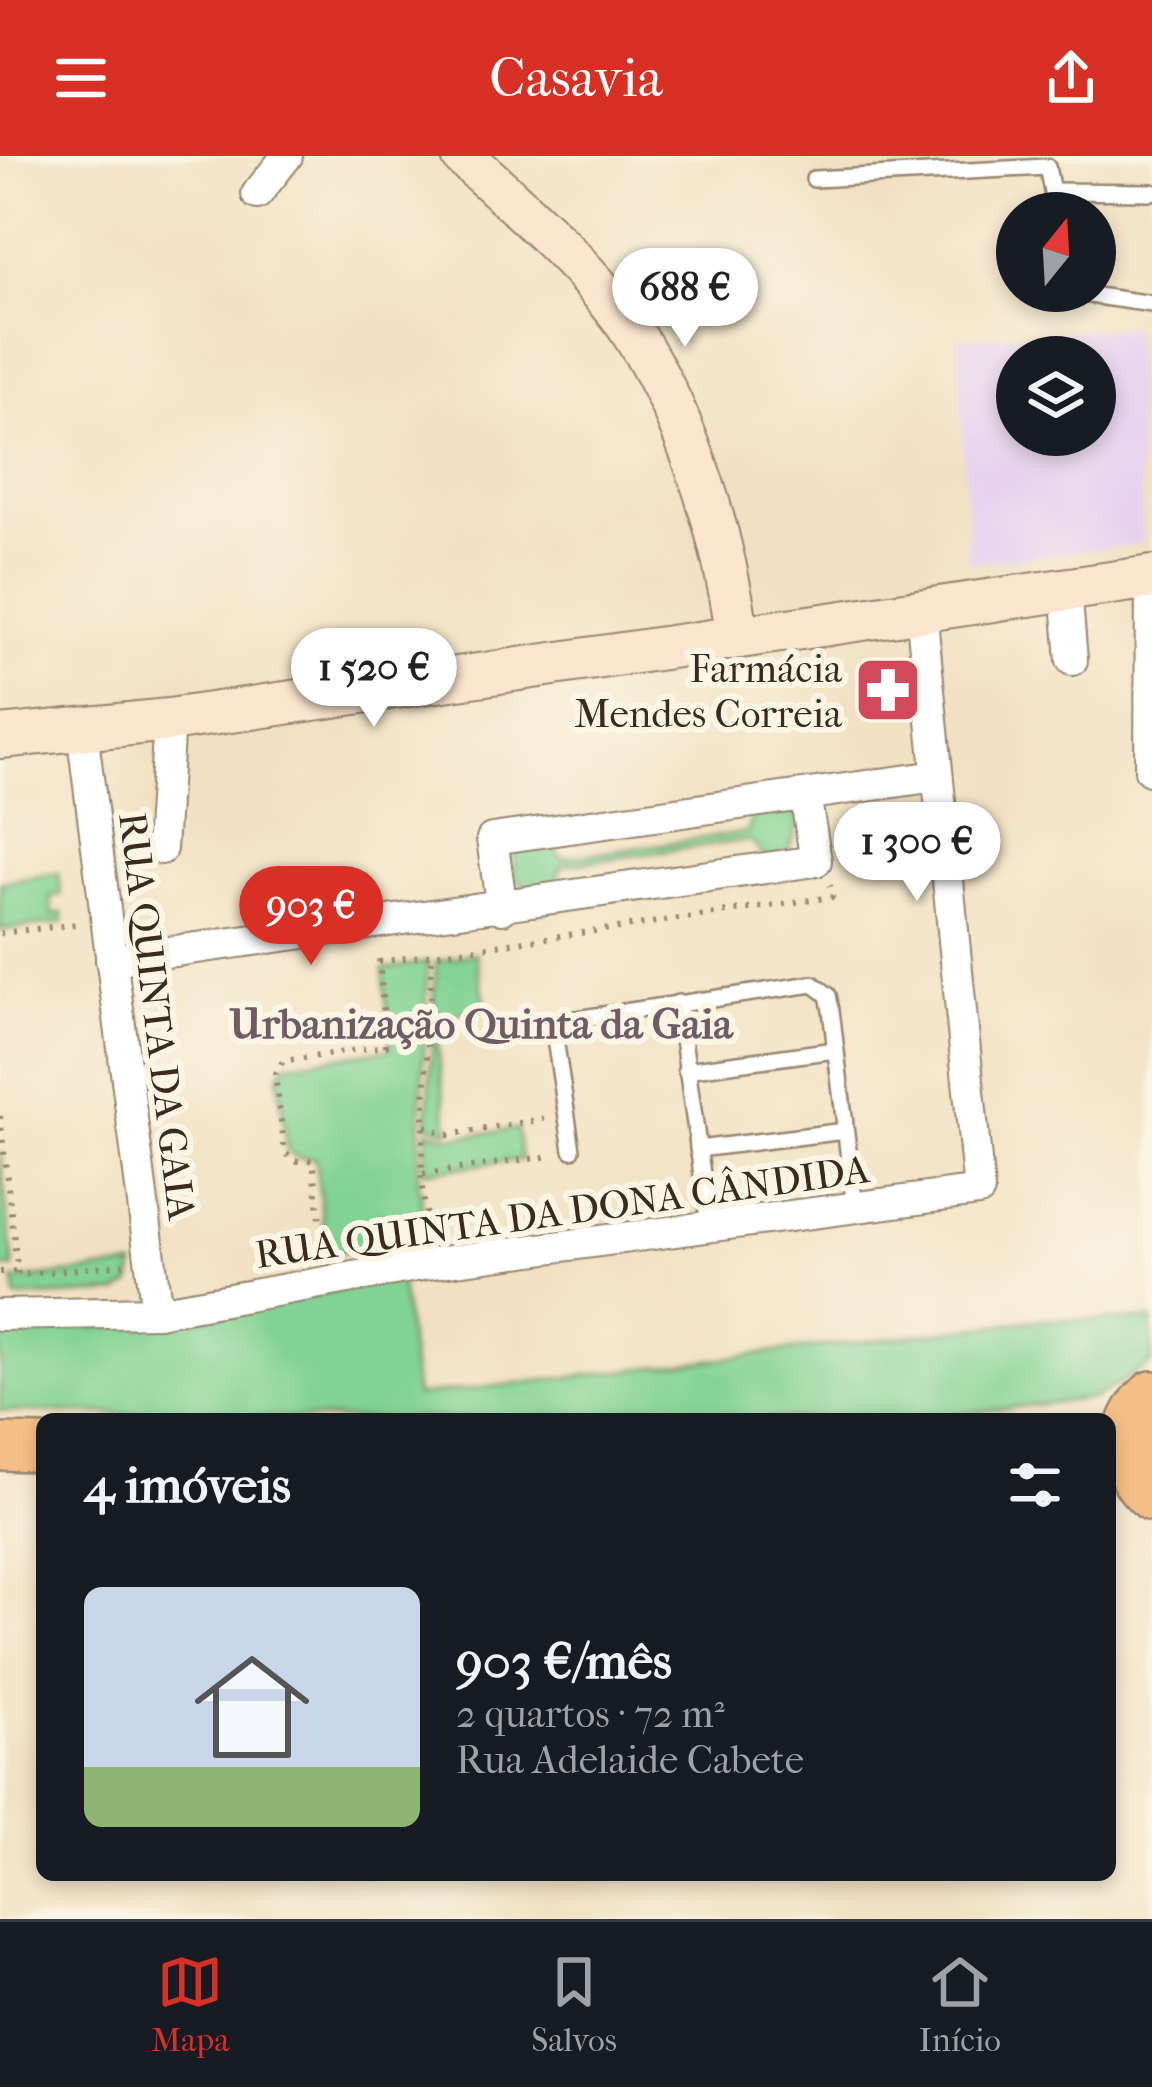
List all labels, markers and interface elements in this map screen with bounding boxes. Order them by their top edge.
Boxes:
icon: menu [48,45,114,111]
icon: share [1038,45,1104,111]
text: Casavia [489,47,663,110]
north arrow [996,192,1116,312]
map controls [996,192,1116,456]
pin: 688 € [601,248,769,350]
text: 688 € [639,264,731,310]
button: layers [996,336,1116,456]
pin: 1 520 € [263,628,485,730]
text: 1 520 € [318,644,430,690]
place label: Farmácia Mendes Correia [574,646,843,737]
pharmacy icon: Farmácia Mendes Correia [853,655,923,725]
pin: 1 300 € [806,802,1028,904]
street label: RUA QUINTA DA GAIA [109,810,205,1223]
text: 1 300 € [861,818,973,864]
pin: 903 € [227,866,395,968]
text: 903 € [266,882,356,928]
district label: Urbanização Quinta da Gaia [229,1000,734,1050]
street label: RUA QUINTA DA DONA CÂNDIDA [252,1145,873,1278]
icon: filters [1002,1452,1068,1518]
text: 4 imóveis [84,1455,291,1515]
text: 903 €/mês [456,1631,672,1691]
icon: home [180,1635,324,1779]
text: 2 quartos · 72 m² [456,1691,725,1737]
text: Rua Adelaide Cabete [456,1737,804,1783]
tab: Mapa [151,1949,230,2060]
tab: Salvos [531,1949,617,2060]
tab: Início [919,1949,1001,2060]

